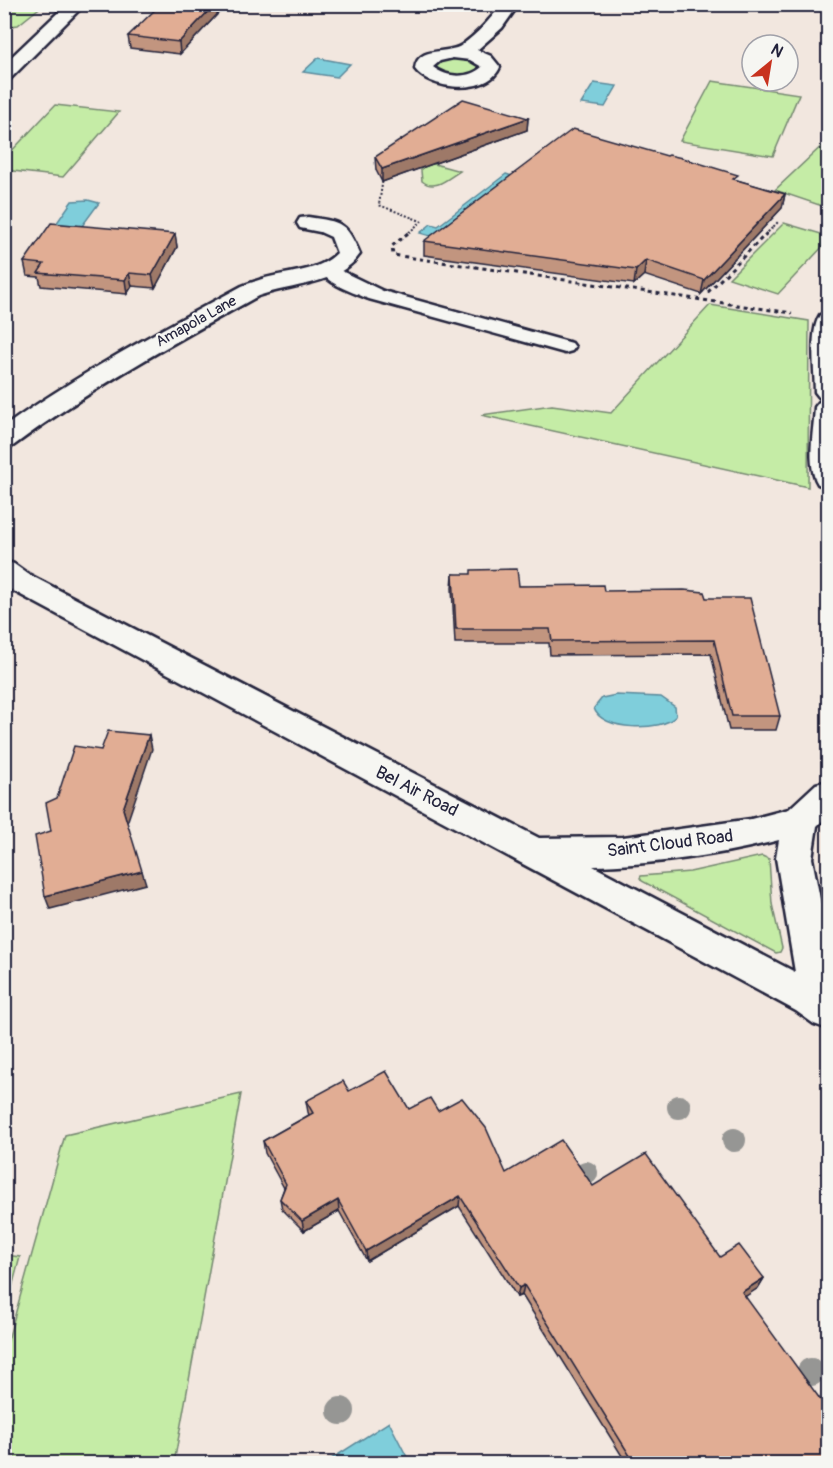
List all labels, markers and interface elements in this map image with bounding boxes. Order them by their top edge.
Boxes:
north arrow [740,33,800,93]
text: N [767,40,787,62]
street label: Amapola Lane [152,291,241,351]
street label: Bel Air Road [372,761,462,822]
street label: Saint Cloud Road [606,824,735,863]

